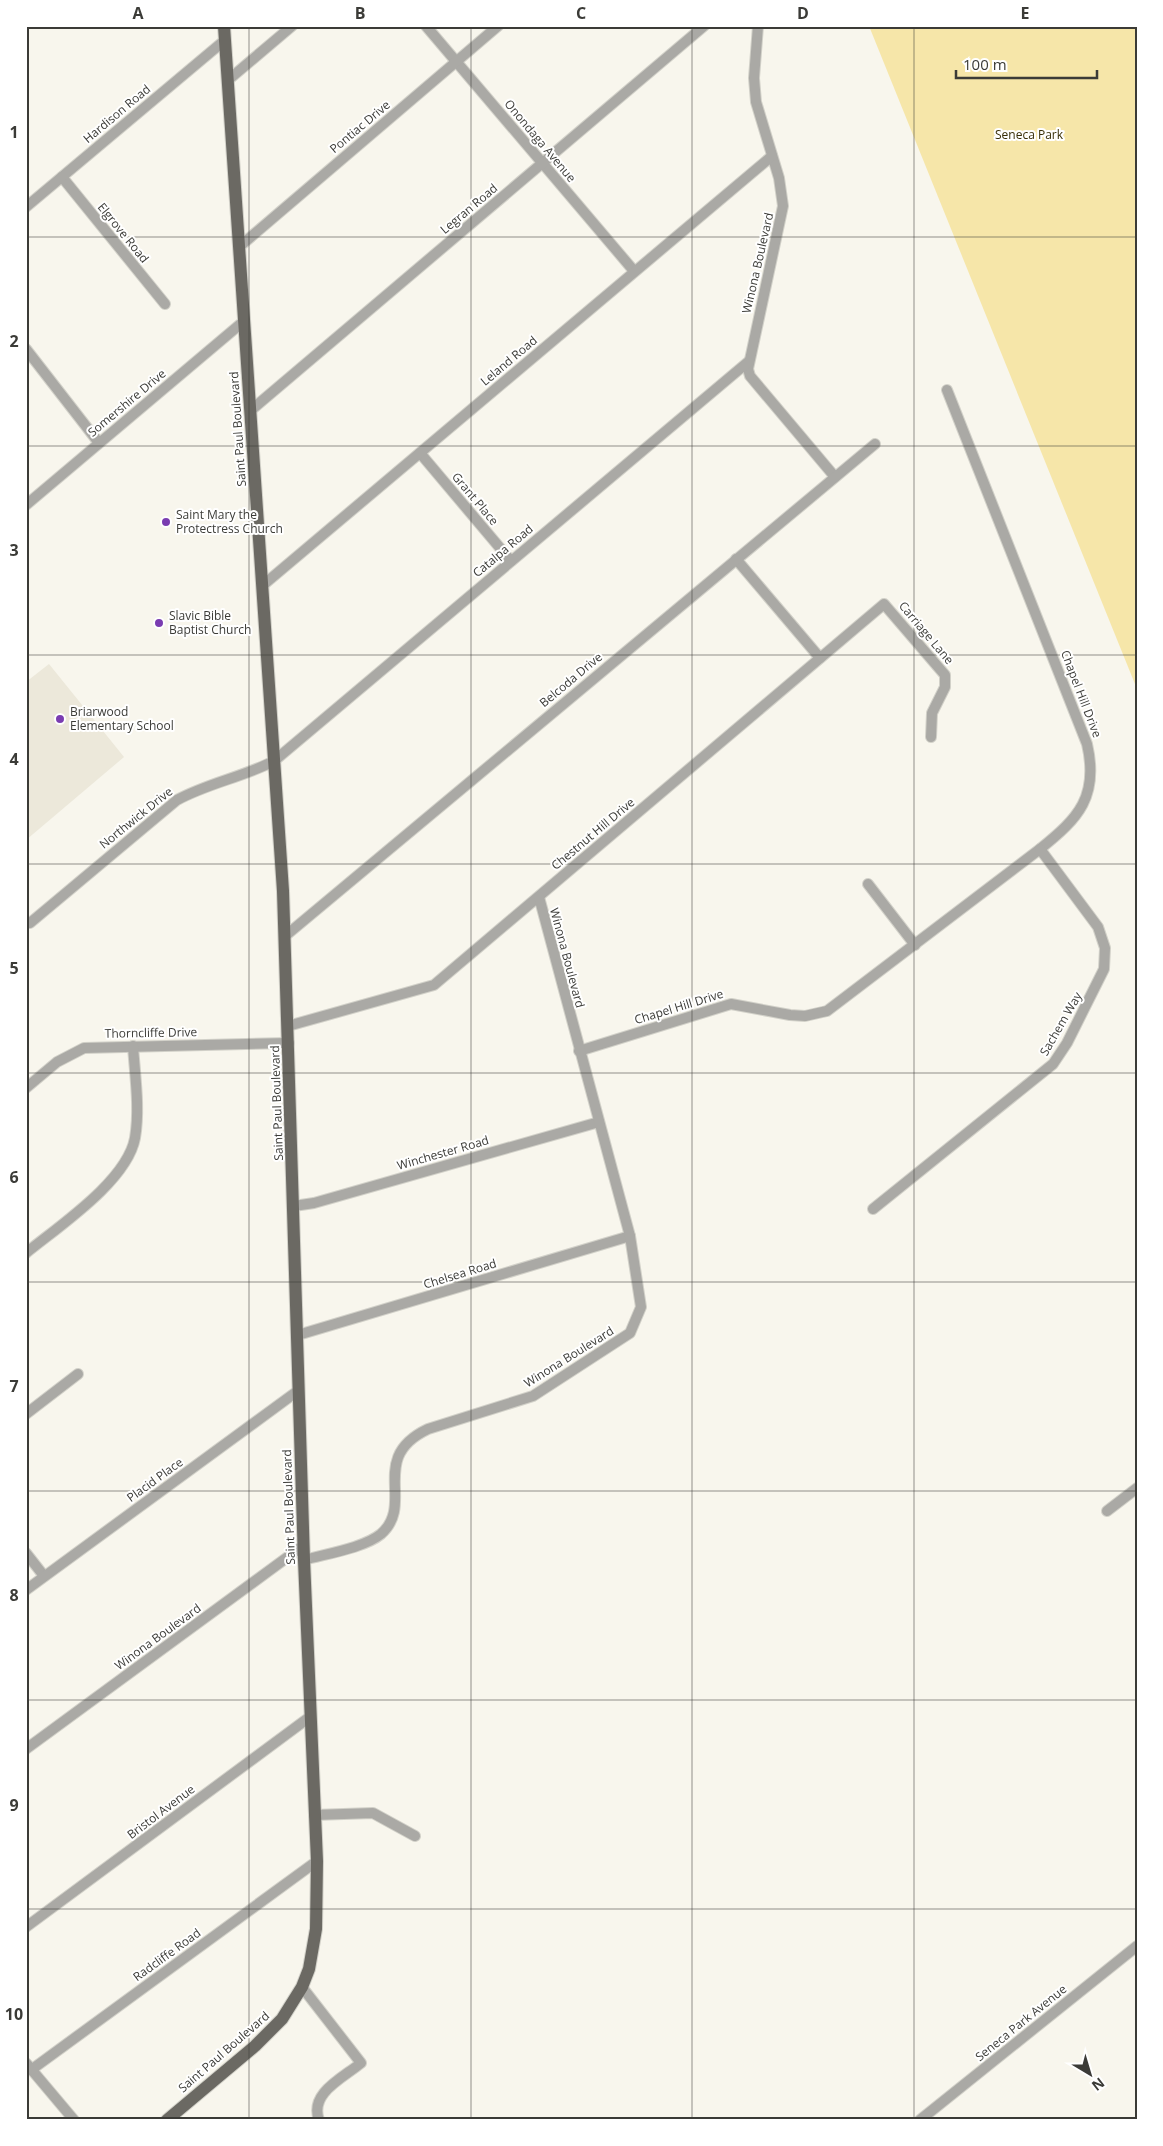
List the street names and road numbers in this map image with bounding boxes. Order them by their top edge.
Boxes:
street label: Hardison Road [79,80,154,147]
street label: Pontiac Drive [326,96,394,157]
street label: Onondaga Avenue [501,96,580,186]
street label: Legran Road [436,180,501,238]
street label: Elgrove Road [94,199,153,266]
street label: Winona Boulevard [738,211,777,315]
street label: Leland Road [477,332,541,389]
street label: Somershire Drive [84,365,169,440]
street label: Saint Paul Boulevard [225,371,250,487]
street label: Grant Place [448,469,503,529]
street label: Catalpa Road [469,520,536,581]
street label: Carriage Lane [895,598,958,668]
street label: Belcoda Drive [536,648,606,711]
street label: Chapel Hill Drive [1057,648,1106,740]
street label: Northwick Drive [95,783,176,852]
street label: Chestnut Hill Drive [547,793,638,874]
street label: Winona Boulevard [546,906,589,1010]
street label: Chapel Hill Drive [632,985,726,1028]
street label: Sachem Way [1035,988,1086,1059]
street label: Thorncliffe Drive [105,1023,198,1042]
street label: Saint Paul Boulevard [266,1045,287,1161]
street label: Winchester Road [395,1131,491,1174]
street label: Chelsea Road [421,1254,498,1293]
street label: Winona Boulevard [521,1322,617,1391]
street label: Saint Paul Boulevard [278,1449,299,1565]
street label: Placid Place [123,1453,186,1506]
street label: Winona Boulevard [111,1599,204,1674]
street label: Bristol Avenue [123,1780,198,1843]
street label: Radcliffe Road [129,1924,204,1985]
street label: Seneca Park Avenue [971,1980,1070,2065]
street label: Saint Paul Boulevard [175,2007,273,2096]

